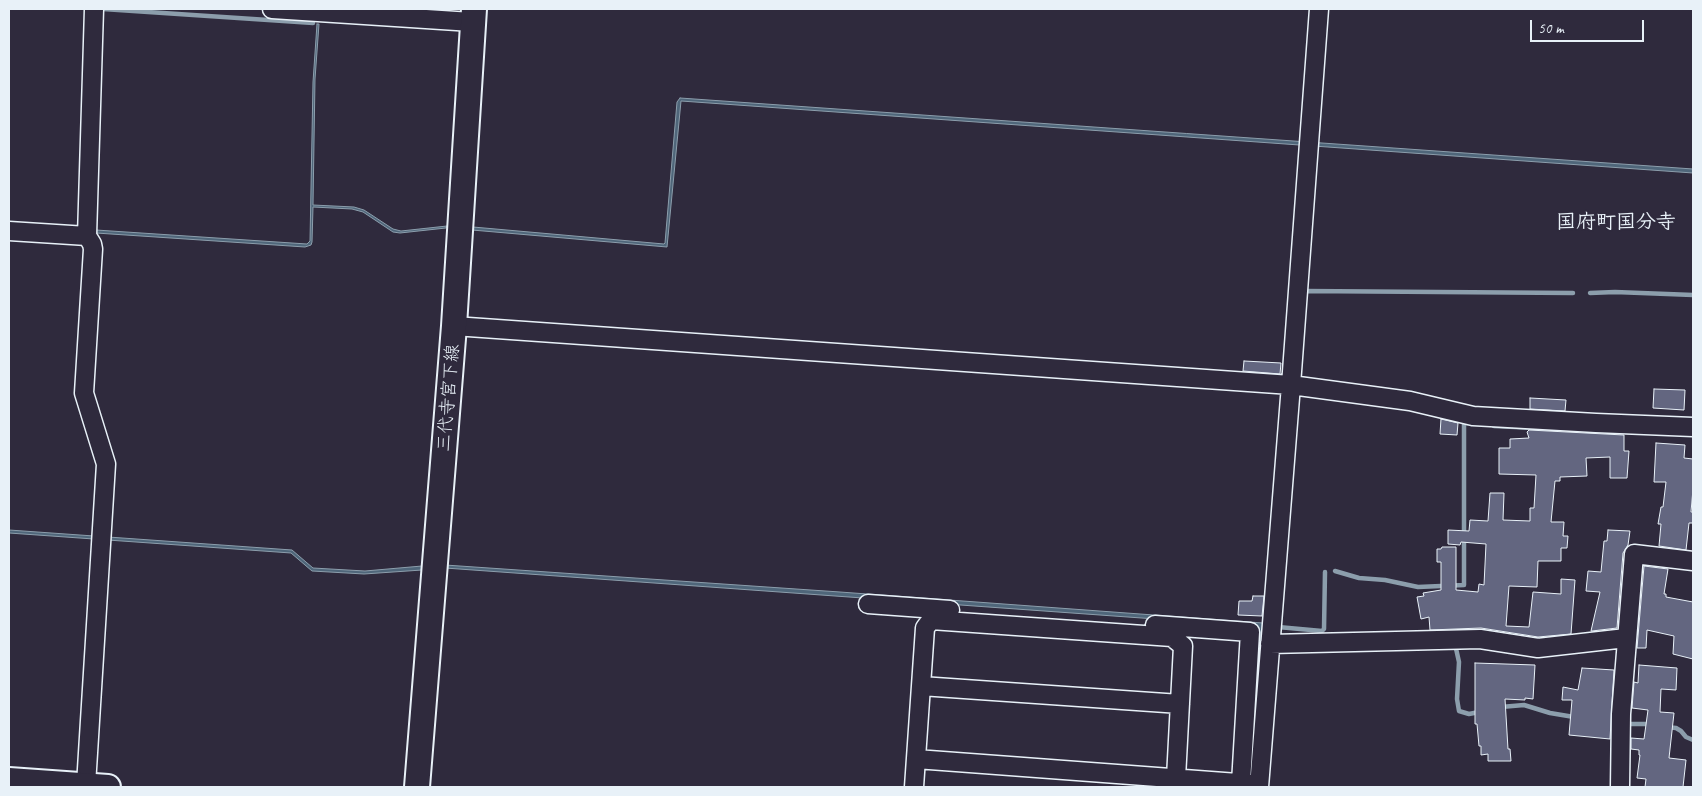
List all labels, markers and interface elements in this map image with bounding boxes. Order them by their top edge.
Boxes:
scale bar [1532,10,1646,42]
text: 50 m [1538,19,1564,38]
district label: 国府町国分寺 [1556,211,1676,235]
street label: 三代寺宮下線 [434,343,464,453]

